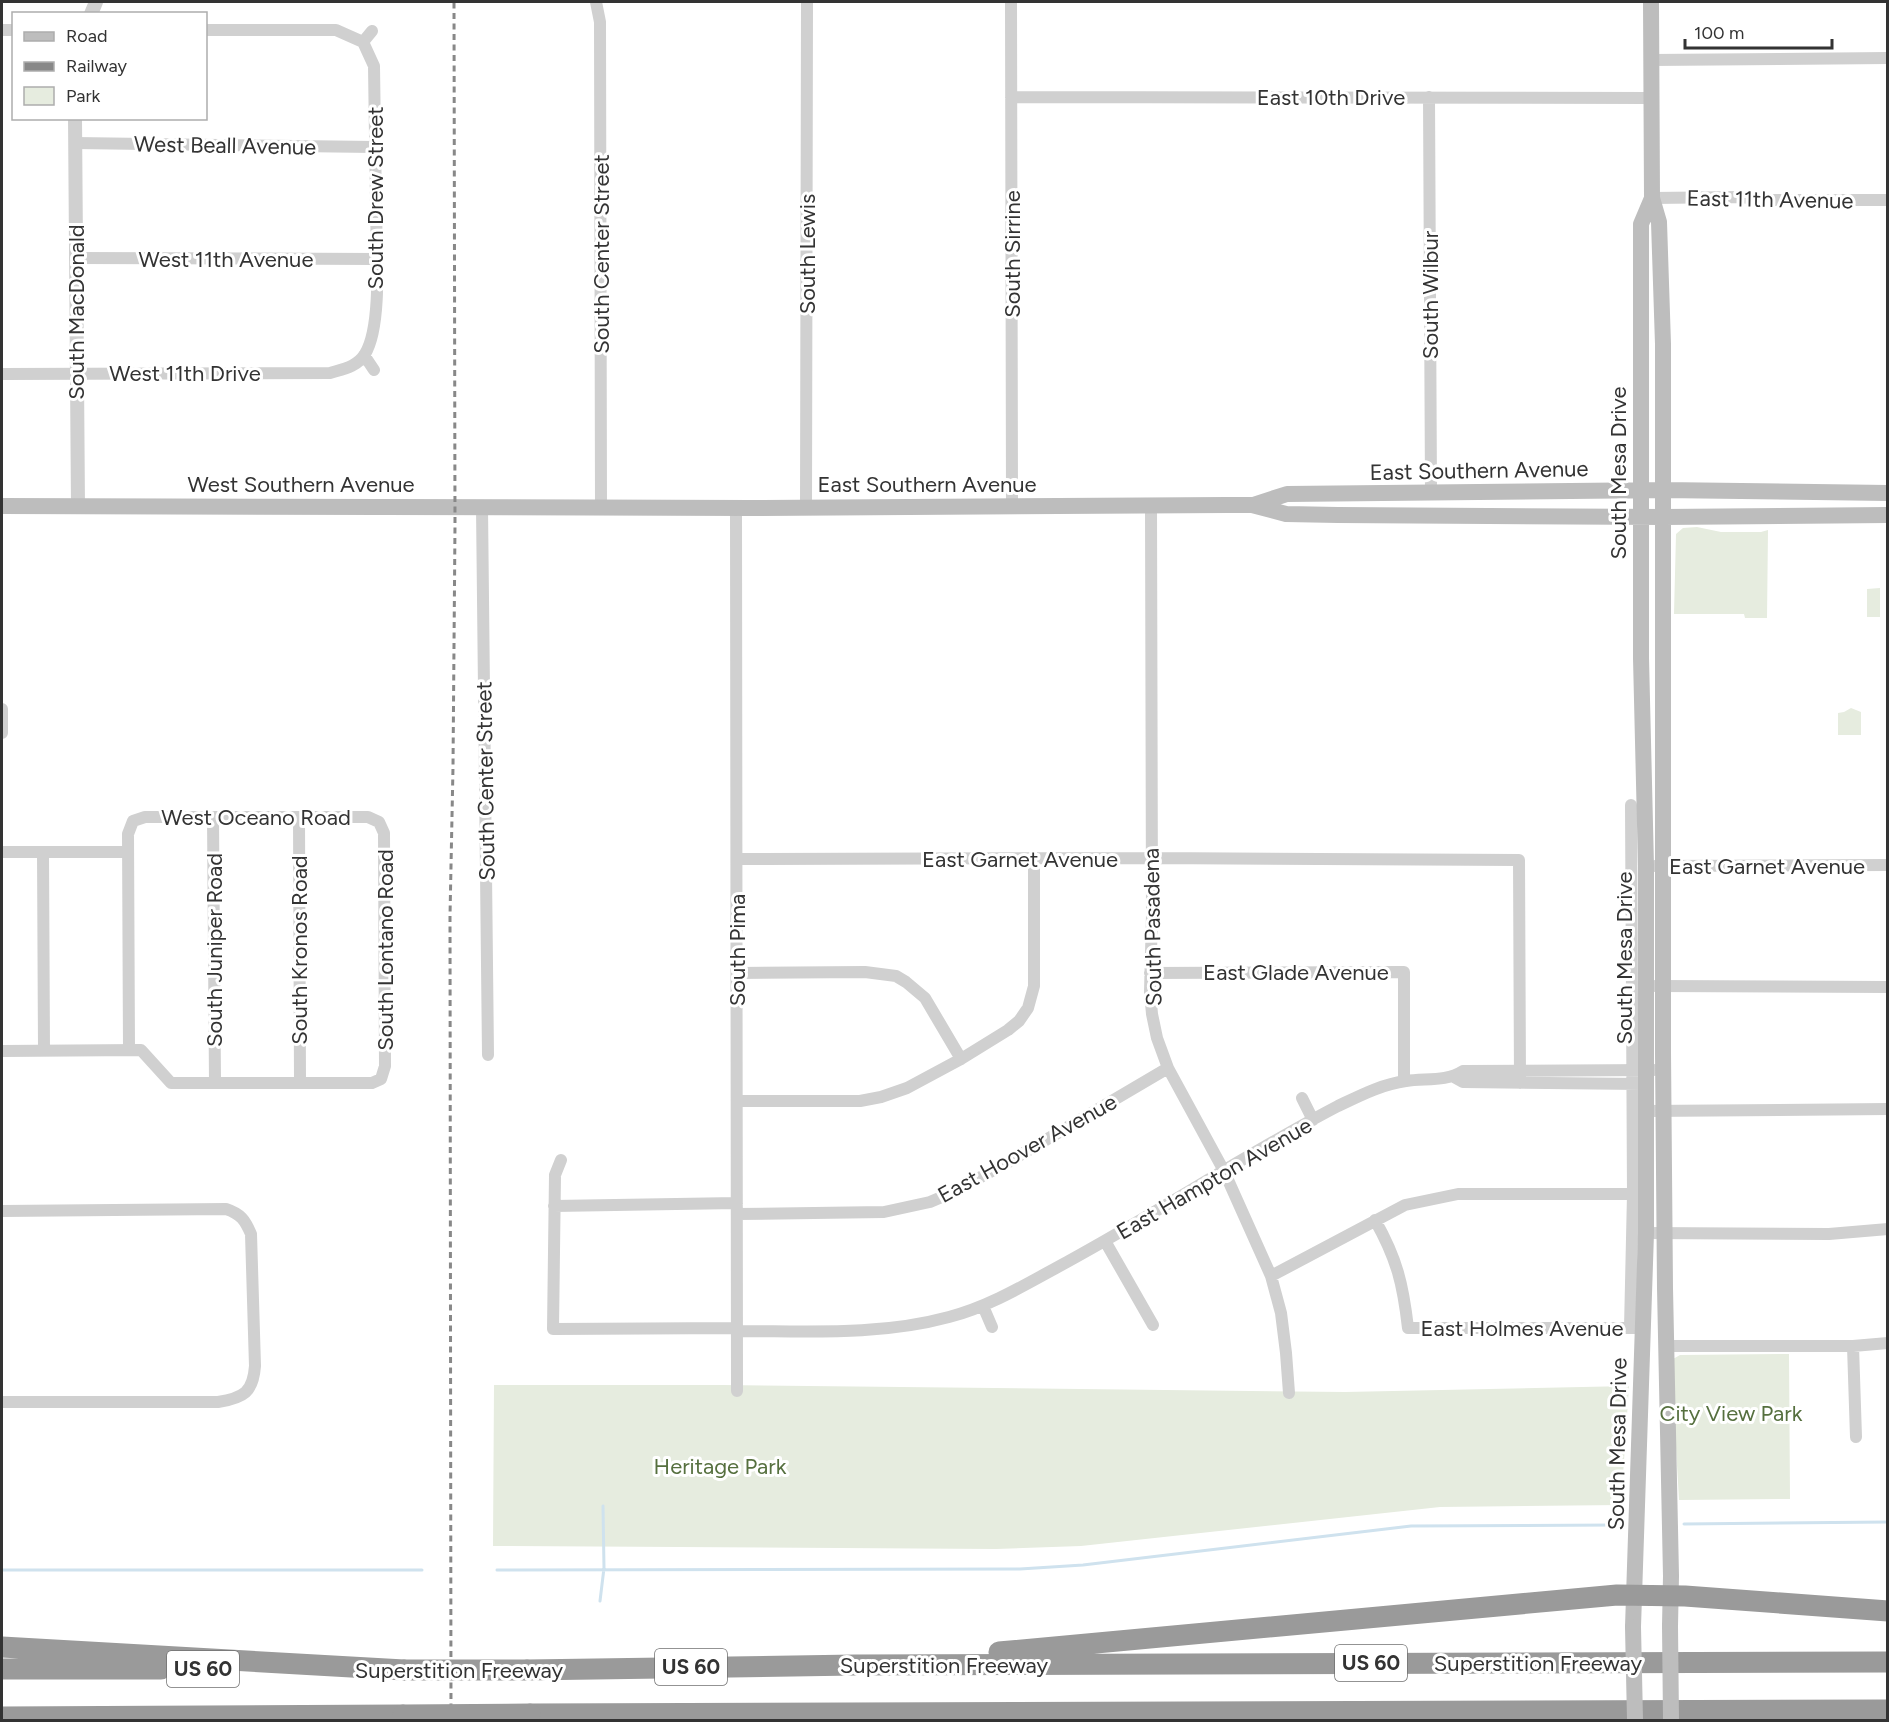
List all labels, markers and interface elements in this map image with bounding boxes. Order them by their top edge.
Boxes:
legend [12,12,207,120]
scale bar [1685,12,1832,50]
text: 100 m [1694,22,1744,44]
text: Road [66,25,107,47]
text: Railway [66,55,128,77]
street label: East 10th Drive [1257,84,1405,111]
text: Park [66,85,101,107]
street label: South Drew Street [362,106,389,290]
street label: West Beall Avenue [134,130,316,161]
street label: South Center Street [588,154,615,354]
street label: East 11th Avenue [1686,185,1854,214]
street label: South Sirrine [999,190,1026,318]
street label: South Lewis [794,194,821,314]
street label: South MacDonald [63,224,90,400]
street label: South Wilbur [1417,230,1444,359]
street label: West 11th Avenue [139,246,313,273]
street label: West 11th Drive [109,360,261,387]
street label: South Mesa Drive [1605,387,1632,559]
street label: East Southern Avenue [1369,455,1589,486]
street label: West Southern Avenue [188,471,414,498]
street label: East Southern Avenue [818,471,1036,498]
street label: South Center Street [470,681,501,881]
street label: West Oceano Road [161,804,351,831]
street label: East Garnet Avenue [922,846,1118,873]
street label: South Pasadena [1138,848,1167,1006]
street label: South Lontano Road [372,849,399,1051]
street label: South Juniper Road [201,853,228,1047]
street label: East Garnet Avenue [1669,853,1865,880]
street label: South Kronos Road [286,855,313,1045]
street label: South Mesa Drive [1611,872,1638,1044]
street label: South Pima [724,894,751,1006]
street label: East Glade Avenue [1203,959,1389,986]
street label: East Hoover Avenue [933,1088,1121,1209]
street label: East Hampton Avenue [1112,1112,1317,1245]
street label: East Holmes Avenue [1420,1315,1624,1342]
street label: South Mesa Drive [1602,1357,1633,1531]
park label: City View Park [1660,1400,1803,1427]
park label: Heritage Park [654,1453,787,1480]
road number: US 60 [1335,1645,1407,1681]
road number: US 60 [655,1649,727,1685]
street label: Superstition Freeway [1434,1650,1643,1677]
road number: US 60 [167,1651,239,1687]
street label: Superstition Freeway [840,1652,1049,1679]
street label: Superstition Freeway [355,1657,564,1684]

